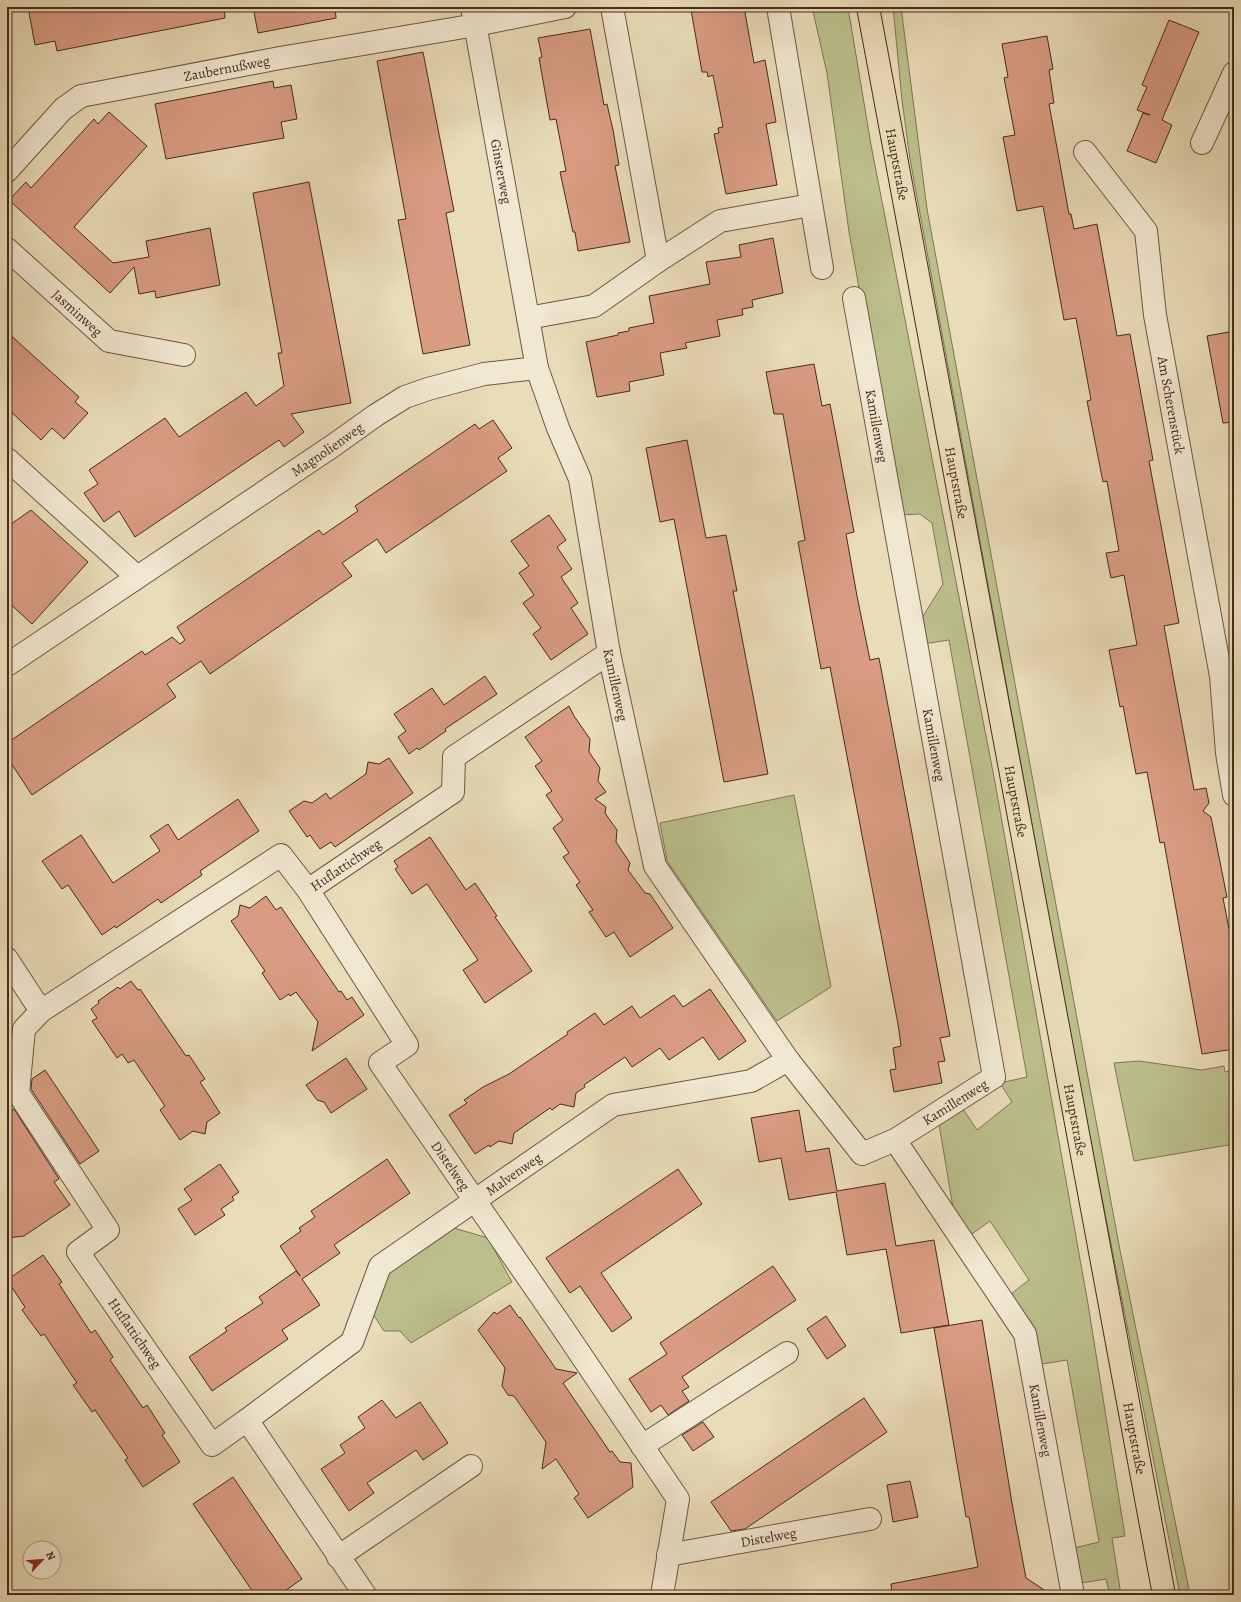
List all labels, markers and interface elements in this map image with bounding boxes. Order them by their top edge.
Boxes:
street label: Zaubernußweg [182,51,271,86]
street label: Hauptstraße [881,127,913,202]
street label: Ginsterweg [486,137,516,205]
street label: Jasminweg [48,285,107,341]
street label: Am Scherenstück [1153,354,1189,456]
street label: Kamillenweg [861,388,892,464]
street label: Magnolienweg [287,418,367,481]
street label: Hauptstraße [940,445,972,521]
street label: Kamillenweg [598,647,633,723]
street label: Kamillenweg [918,707,950,783]
street label: Hauptstraße [1000,764,1032,839]
street label: Huflattichweg [307,834,385,896]
street label: Kamillenweg [919,1075,992,1130]
street label: Hauptstraße [1059,1082,1091,1158]
street label: Distelweg [426,1137,474,1195]
street label: Malvenweg [482,1148,546,1200]
street label: Huflattichweg [103,1294,166,1372]
street label: Kamillenweg [1024,1382,1056,1458]
street label: Hauptstraße [1118,1401,1150,1476]
street label: Distelweg [739,1523,798,1552]
north arrow [22,1540,62,1580]
text: N [42,1549,59,1563]

